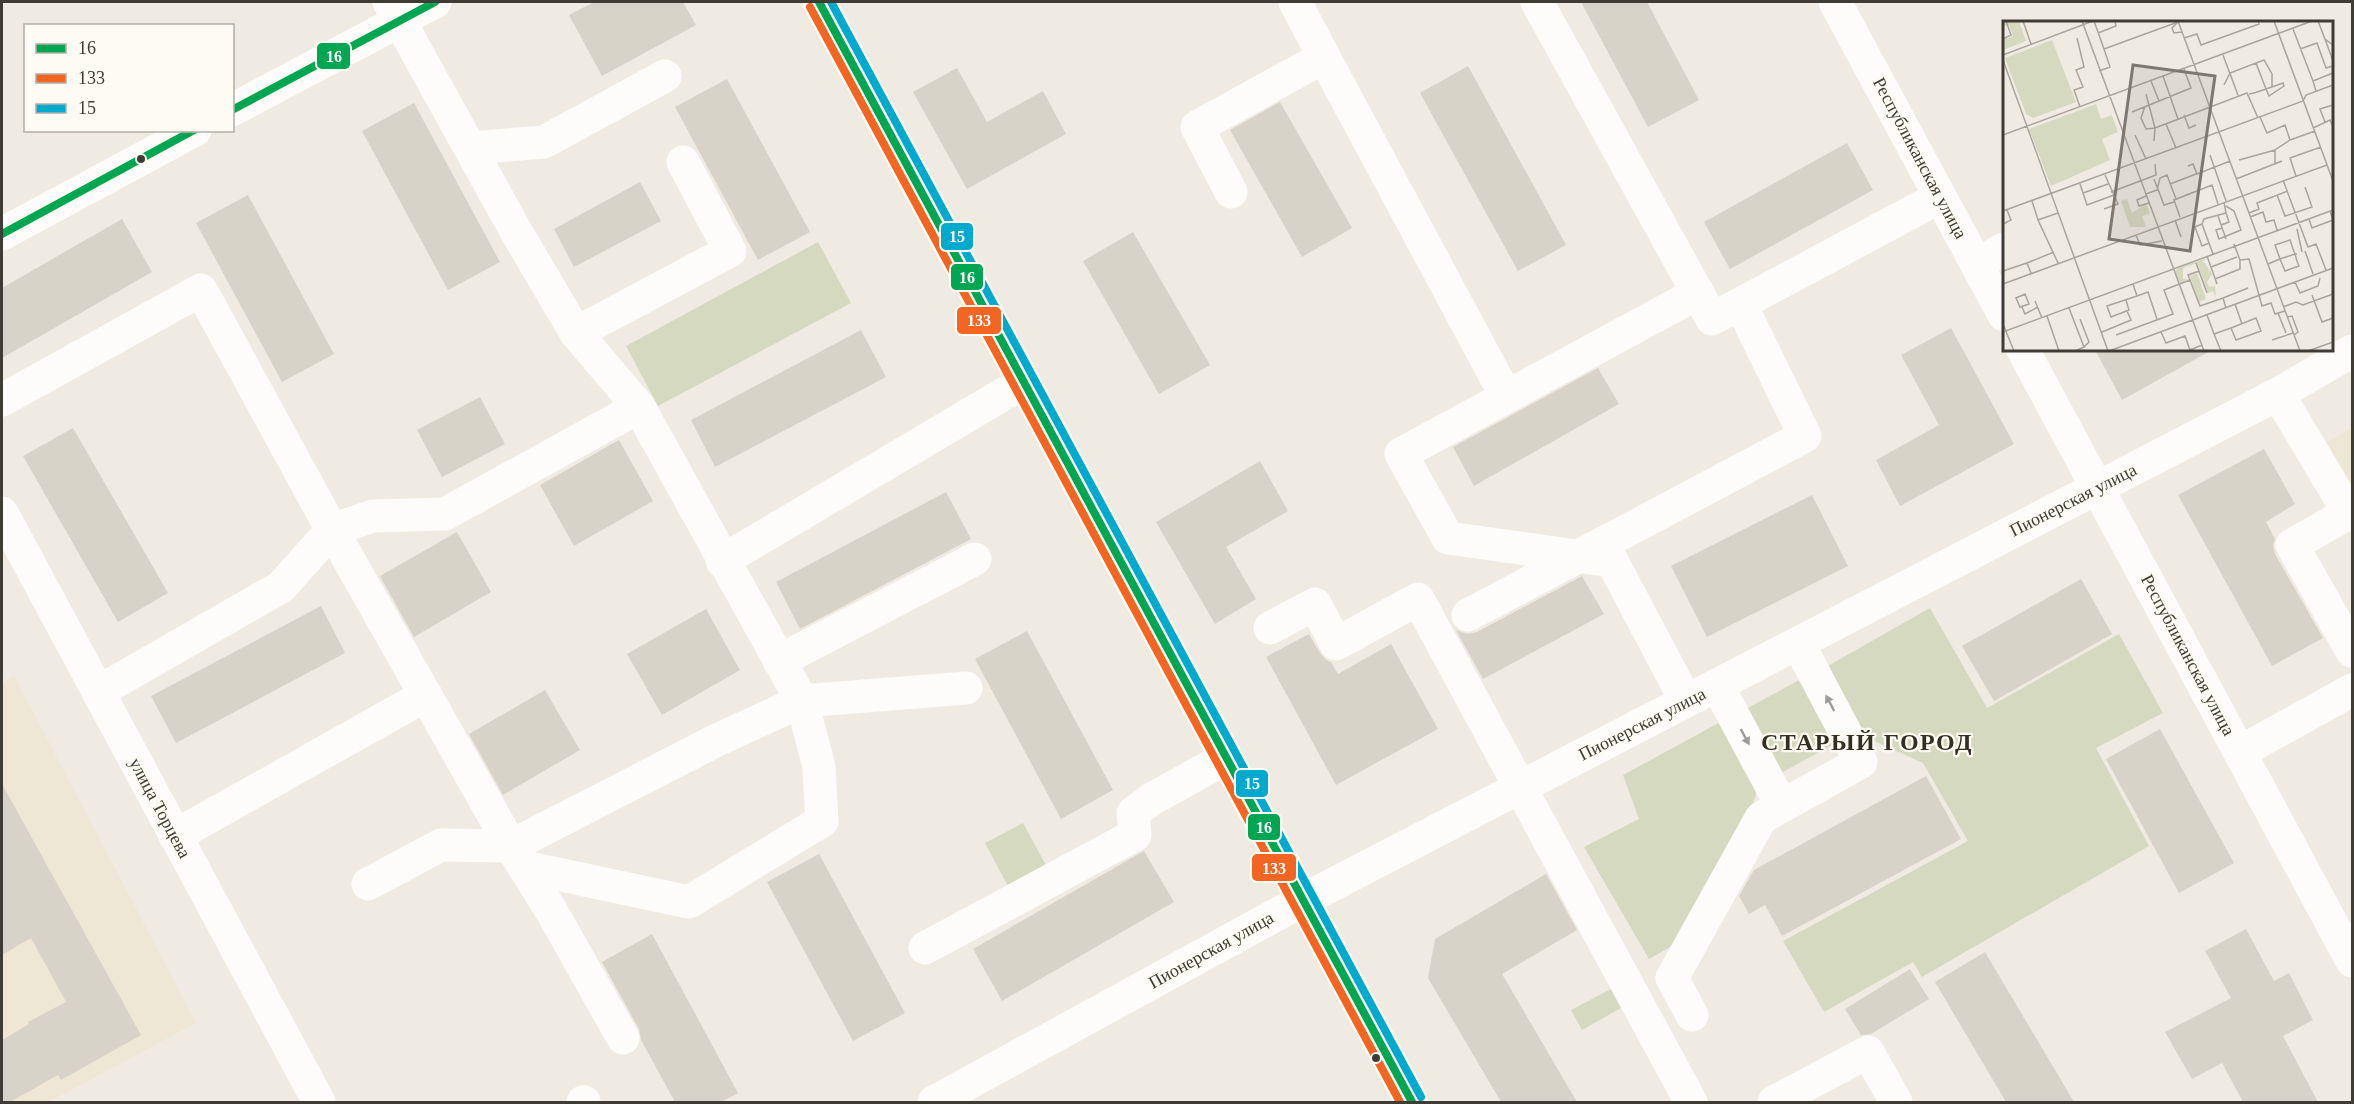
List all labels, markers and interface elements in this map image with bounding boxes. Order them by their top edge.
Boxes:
inset map [2003,21,2333,351]
legend [24,24,234,132]
text: 16 [78,38,96,58]
line badge: 16 [316,42,351,70]
text: 16 [326,48,342,65]
text: 133 [78,68,105,88]
street label: Республиканская улица [1869,74,1971,242]
text: 15 [78,98,96,118]
unlabelled marker [135,153,147,165]
line badge: 15 [940,222,974,251]
text: 15 [949,228,965,245]
line badge: 16 [950,263,984,291]
text: 16 [959,269,975,286]
line badge: 133 [956,306,1002,335]
text: 133 [967,312,991,329]
street label: Пионерская улица [2006,459,2140,541]
street label: Республиканская улица [2137,571,2239,739]
street label: Пионерская улица [1575,683,1709,765]
one-way arrow [1825,694,1835,711]
one-way arrow [1740,729,1750,746]
district label: СТАРЫЙ ГОРОД [1761,729,1973,755]
street label: улица Торцева [125,755,195,861]
line badge: 15 [1235,769,1269,798]
text: 15 [1244,775,1260,792]
line badge: 16 [1247,813,1281,841]
text: 16 [1256,819,1272,836]
line badge: 133 [1251,853,1297,882]
text: 133 [1262,860,1286,877]
street label: Пионерская улица [1145,907,1277,993]
unlabelled marker [1370,1052,1382,1064]

